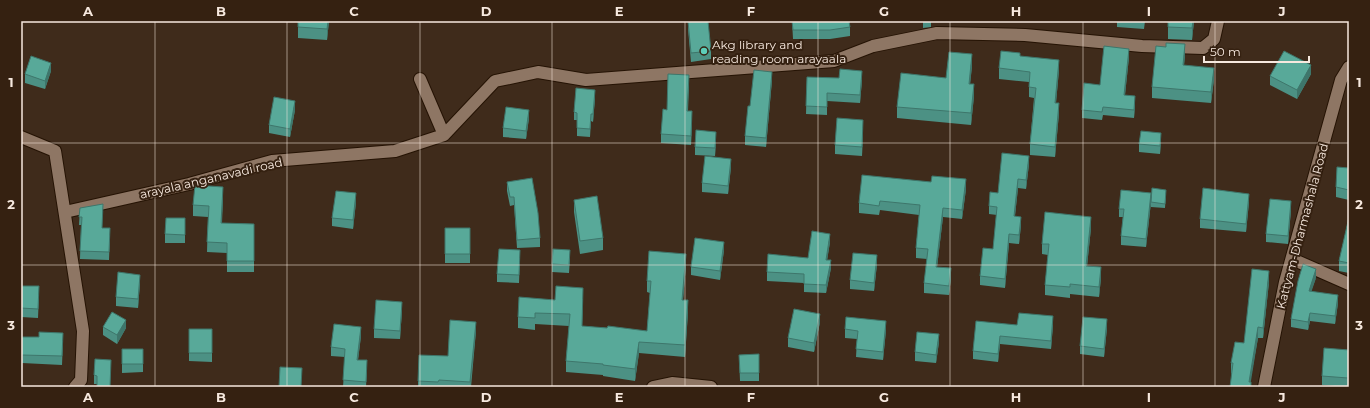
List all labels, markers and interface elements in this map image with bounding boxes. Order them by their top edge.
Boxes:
text: A [82,3,94,19]
text: B [216,3,226,19]
text: C [349,3,359,19]
text: D [481,3,492,19]
text: E [615,3,624,19]
text: F [747,3,755,19]
text: G [879,3,889,19]
text: H [1011,3,1021,19]
text: I [1147,3,1151,19]
text: J [1277,3,1286,19]
place label: Akg library and reading room arayaala [712,37,846,66]
scale bar [1204,38,1309,64]
text: 50 m [1210,44,1241,59]
marker: Akg library and reading room arayaala [699,46,709,56]
text: 1 [8,74,14,90]
text: 1 [1356,74,1362,90]
street label: Kattyam-Dharmashala Road [1273,142,1331,310]
street label: arayala anganavadi road [138,154,284,202]
text: 2 [7,196,15,212]
text: 2 [1355,196,1363,212]
text: 3 [6,317,15,333]
text: 3 [1354,317,1363,333]
text: A [82,389,94,405]
text: B [216,389,226,405]
text: C [349,389,359,405]
text: D [481,389,492,405]
text: E [615,389,624,405]
text: F [747,389,755,405]
text: G [879,389,889,405]
text: H [1011,389,1021,405]
text: I [1147,389,1151,405]
text: J [1277,389,1286,405]

